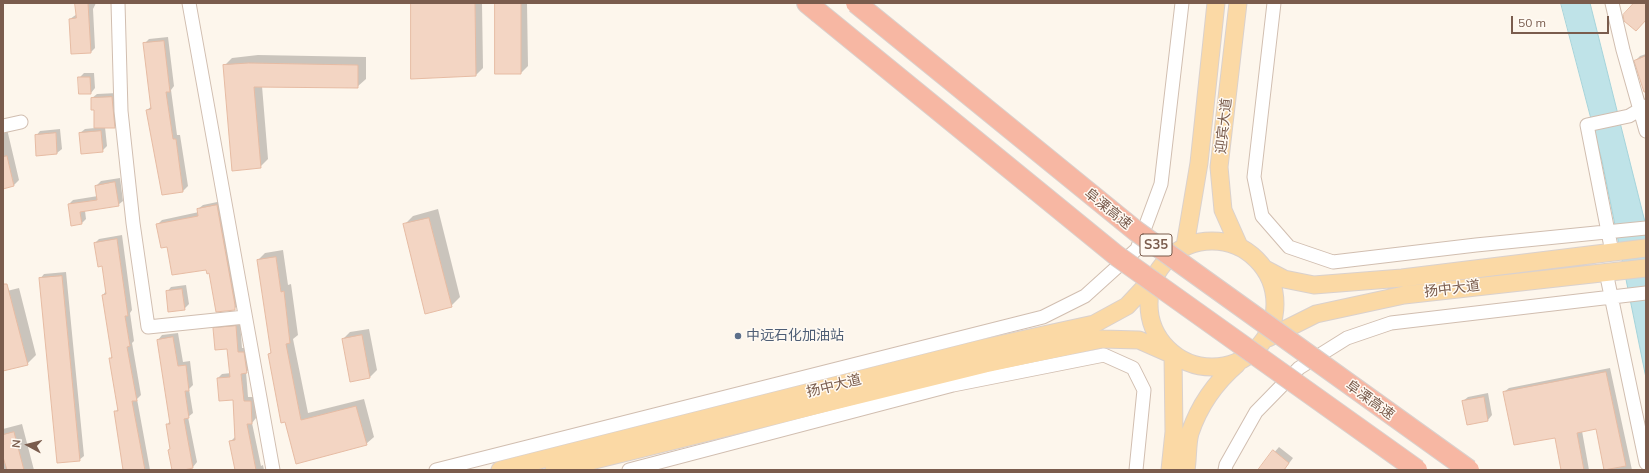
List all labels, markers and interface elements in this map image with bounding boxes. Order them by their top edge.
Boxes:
scale bar [1513,8,1611,34]
text: 50 m [1518,15,1546,30]
street label: 迎宾大道 [1213,97,1235,155]
street label: 阜溧高速 [1081,185,1135,233]
road number: S35 [1140,234,1172,256]
street label: 扬中大道 [1423,277,1481,301]
place label: 中远石化加油站 [746,328,844,344]
marker: 中远石化加油站 [733,331,743,341]
street label: 扬中大道 [805,371,863,401]
street label: 阜溧高速 [1342,377,1398,423]
north arrow [8,425,48,465]
text: N [9,439,24,449]

